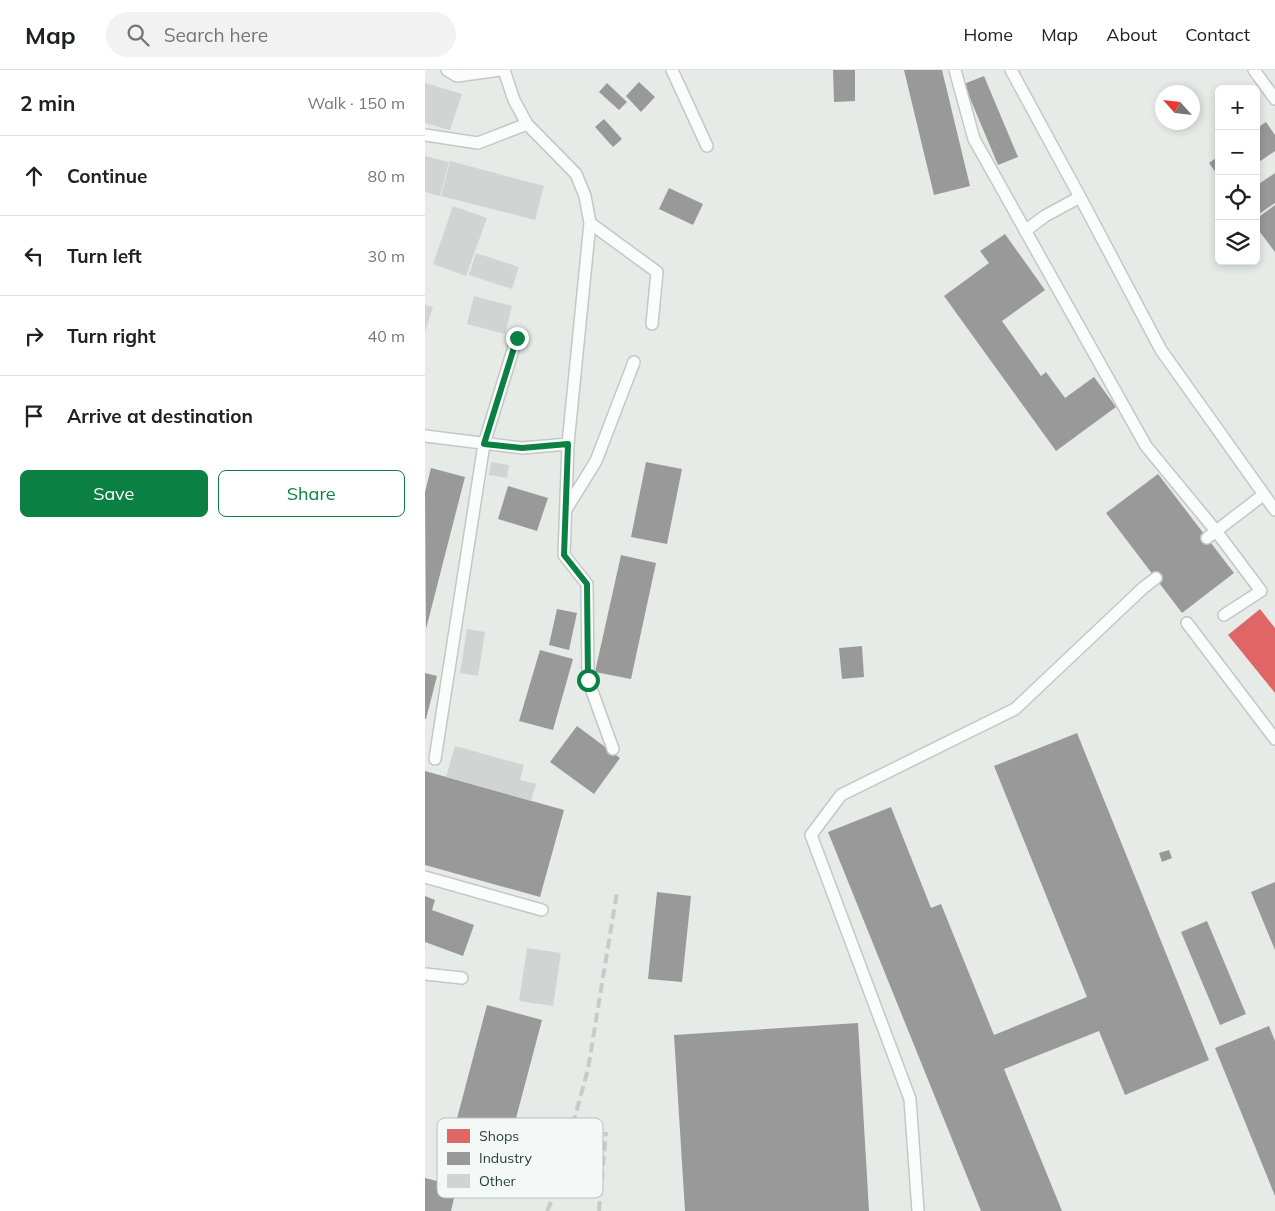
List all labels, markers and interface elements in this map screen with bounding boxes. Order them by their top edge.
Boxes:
search box [106,12,456,57]
text: Map [25,20,76,50]
icon: search [124,21,152,49]
text: Search here [164,23,268,47]
text: Home [963,23,1013,46]
text: Map [1041,23,1078,46]
text: About [1106,23,1157,46]
text: Contact [1185,23,1250,46]
north arrow [1155,85,1200,130]
map controls [1215,85,1260,265]
button: + [1215,85,1260,130]
text: 2 min [20,90,75,116]
text: Walk · 150 m [307,93,405,113]
button: − [1215,130,1260,175]
icon: ahead [20,162,48,190]
text: Continue [67,164,147,188]
text: 80 m [368,166,405,186]
button: locate [1215,175,1260,220]
button: layers [1215,220,1260,265]
icon: left [20,242,48,270]
text: Turn left [67,244,142,268]
text: 30 m [368,246,405,266]
icon: right [20,322,48,350]
text: Turn right [67,324,156,348]
text: 40 m [368,326,405,346]
route end [506,327,529,350]
icon: arrive [20,402,48,430]
text: Arrive at destination [67,404,253,428]
button: Save [20,470,208,517]
button: Share [218,470,405,517]
route start [577,669,600,692]
legend [437,1118,603,1198]
text: Shops [479,1127,519,1145]
text: Industry [479,1149,533,1167]
text: Other [479,1172,517,1190]

